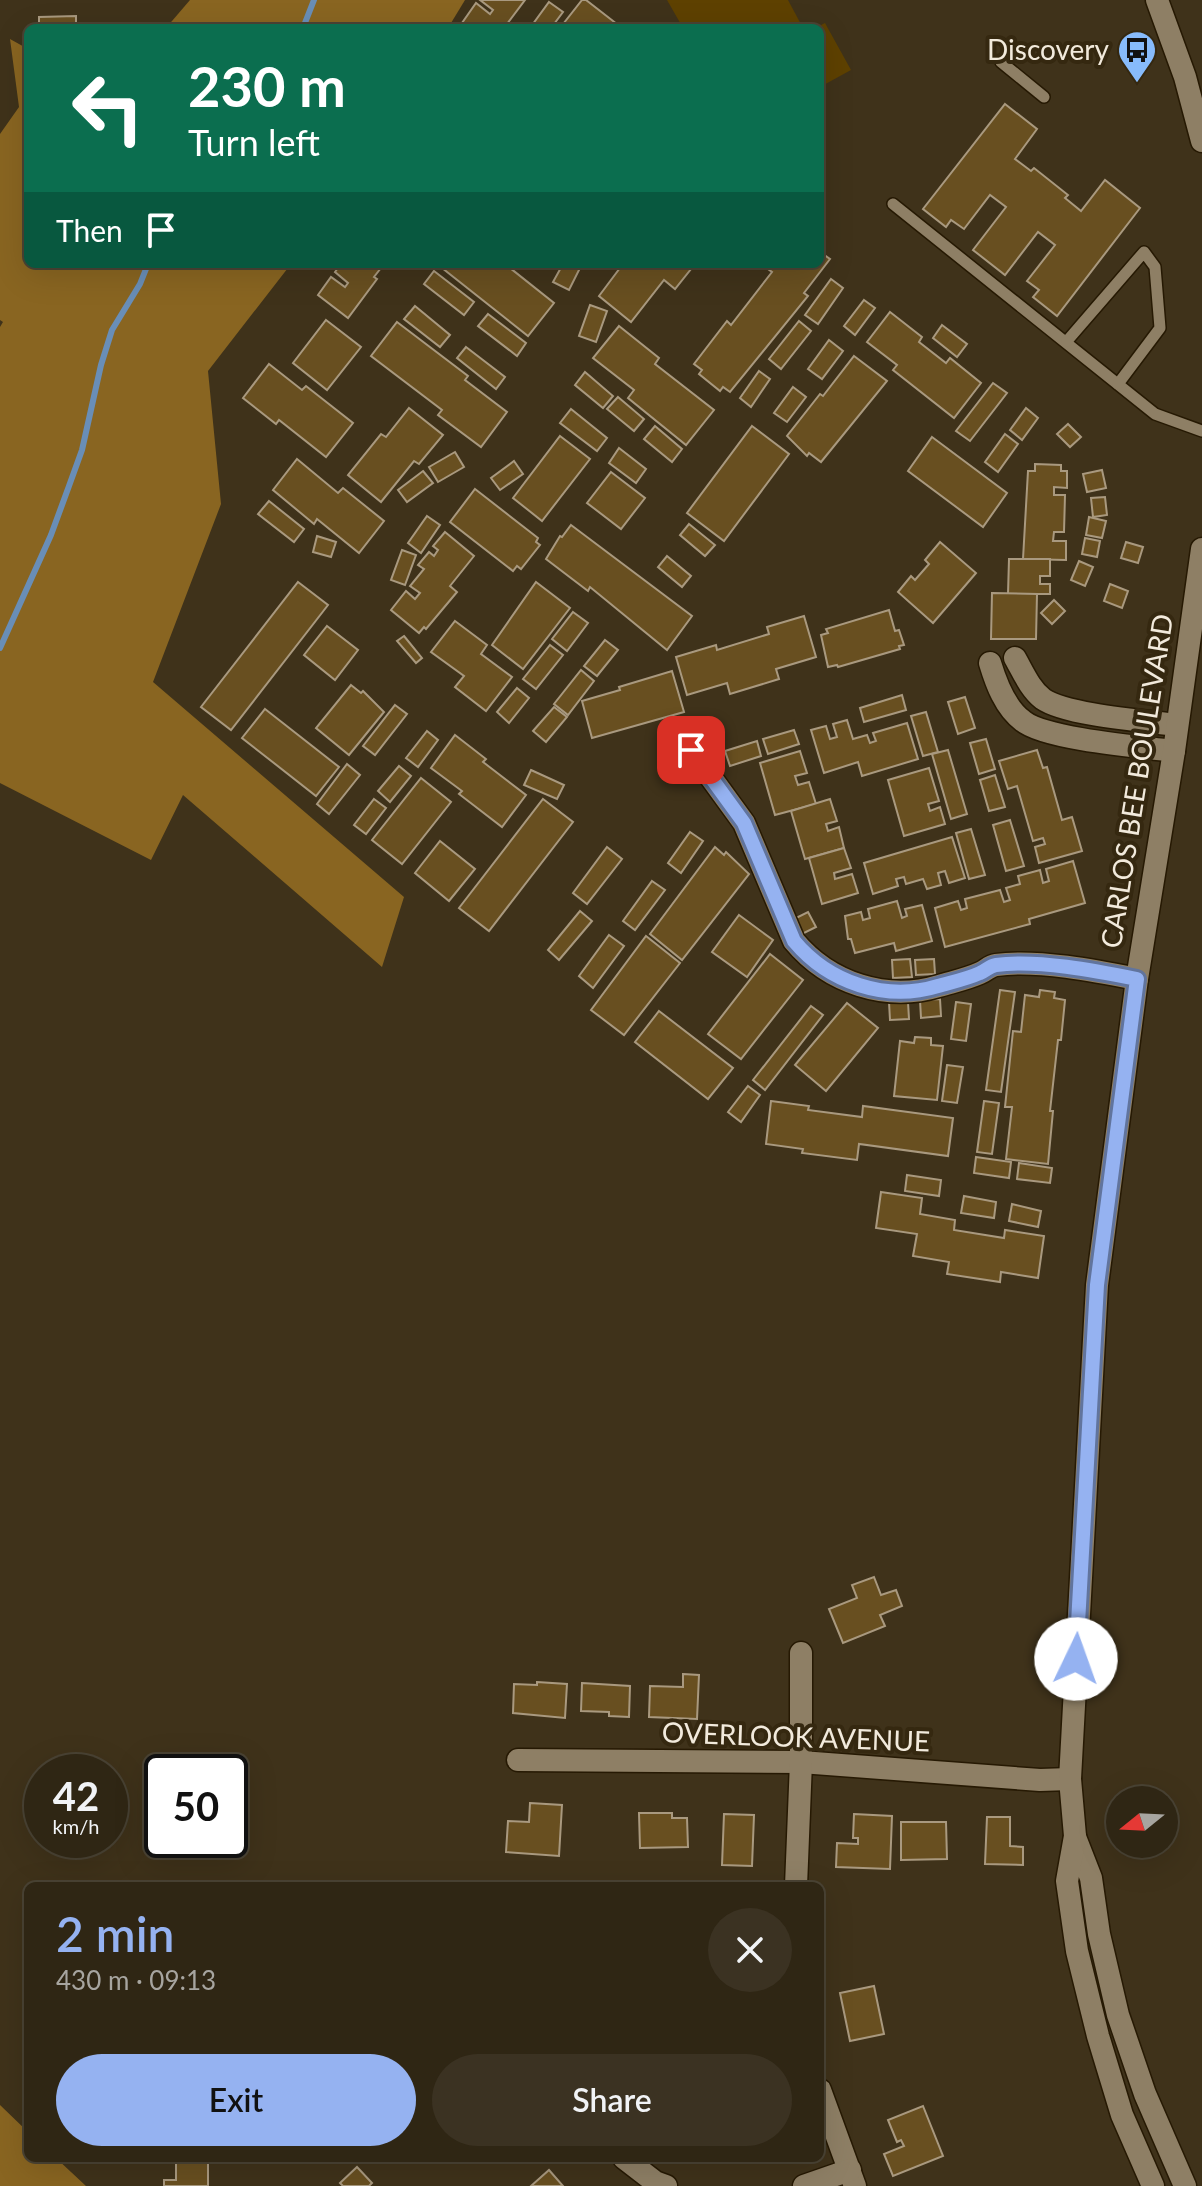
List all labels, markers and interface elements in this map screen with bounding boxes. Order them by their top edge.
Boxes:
bus stop icon: Discovery [1116,29,1158,84]
place label: Discovery [987,32,1110,66]
text: 230 m [188,52,346,119]
icon: left [56,56,160,160]
text: Turn left [188,120,320,164]
icon: arrive [139,208,183,252]
text: Then [56,212,123,248]
street label: CARLOS BEE BOULEVARD [1093,611,1179,950]
pin [657,716,725,784]
icon: arrive [669,728,713,772]
position arrow [1034,1617,1118,1701]
street label: OVERLOOK AVENUE [661,1714,931,1758]
speed limit sign: 50 [144,1754,248,1858]
text: 42 [53,1772,99,1820]
north arrow [1106,1786,1178,1858]
map controls [1106,1786,1178,1858]
text: km/h [53,1814,99,1838]
text: 2 min [56,1905,174,1962]
button: close [708,1908,792,1992]
text: 430 m · 09:13 [56,1964,216,1996]
button: Exit [56,2054,416,2146]
button: Share [432,2054,792,2146]

